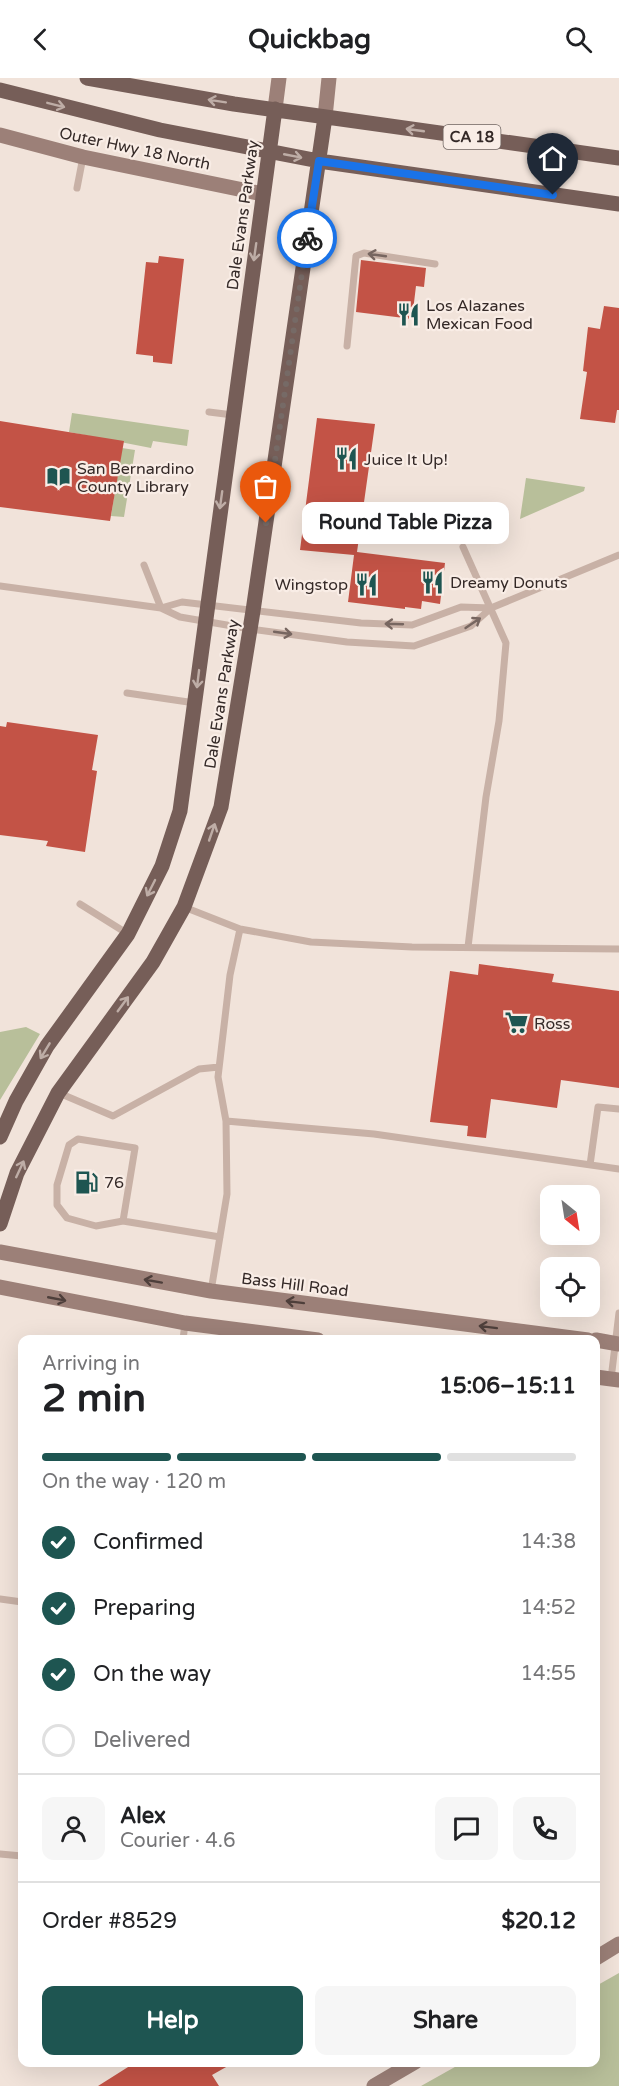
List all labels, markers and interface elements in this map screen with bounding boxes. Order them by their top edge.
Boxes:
icon: back [24,23,57,56]
text: Quickbag [248,23,371,56]
icon: search [562,23,595,56]
one-way arrow [208,95,228,106]
one-way arrow [47,100,66,112]
street label: Outer Hwy 18 North [57,123,212,175]
one-way arrow [406,124,426,135]
road number: CA 18 [444,125,500,149]
pin [527,133,578,195]
street label: Dale Evans Parkway [223,139,263,291]
icon: home [536,142,569,175]
one-way arrow [283,151,303,162]
courier [277,208,337,268]
icon: bike [291,222,324,255]
one-way arrow [250,242,261,262]
one-way arrow [368,249,388,260]
place label: Los Alazanes Mexican Food [426,296,533,334]
restaurant icon: Los Alazanes Mexican Food [395,301,421,327]
restaurant icon: Juice It Up! [333,446,359,472]
place label: Juice It Up! [364,450,448,470]
place label: San Bernardino County Library [77,459,194,497]
pin [240,461,291,523]
library icon: San Bernardino County Library [46,464,72,490]
icon: bag [249,470,282,503]
one-way arrow [216,490,227,509]
callout: Round Table Pizza [302,502,509,544]
text: Round Table Pizza [319,511,492,535]
restaurant icon: Dreamy Donuts [419,569,445,595]
restaurant icon: Wingstop [353,571,379,597]
place label: Dreamy Donuts [450,573,568,593]
place label: Wingstop [275,575,348,595]
one-way arrow [464,616,481,629]
street label: Dale Evans Parkway [200,618,244,770]
one-way arrow [384,619,404,630]
one-way arrow [273,628,293,639]
one-way arrow [192,669,203,689]
one-way arrow [207,823,218,842]
one-way arrow [144,879,156,897]
one-way arrow [117,997,129,1013]
supermarket icon: Ross [503,1010,529,1036]
place label: Ross [534,1014,570,1034]
one-way arrow [38,1042,50,1059]
one-way arrow [14,1160,26,1178]
fuel station icon: 76 [73,1169,99,1195]
place label: 76 [104,1173,124,1193]
north arrow [540,1185,600,1245]
map controls [540,1185,600,1317]
button: locate [540,1257,600,1317]
street label: Bass Hill Road [240,1268,350,1301]
one-way arrow [144,1275,163,1286]
one-way arrow [47,1294,67,1305]
one-way arrow [286,1296,305,1307]
one-way arrow [479,1321,499,1332]
text: Arriving in [42,1352,140,1376]
text: 15:06–15:11 [439,1373,576,1399]
text: 2 min [42,1375,146,1422]
text: On the way · 120 m [42,1470,226,1494]
icon: check [42,1526,75,1559]
text: Confirmed [93,1529,203,1555]
text: 14:38 [521,1530,576,1554]
icon: check [42,1592,75,1625]
text: Preparing [93,1595,196,1621]
text: 14:52 [521,1596,576,1620]
icon: check [42,1658,75,1691]
text: On the way [93,1661,211,1687]
text: 14:55 [521,1662,576,1686]
text: Delivered [93,1727,191,1753]
button: person [42,1797,105,1860]
button: chat [435,1797,498,1860]
button: phone [513,1797,576,1860]
text: Alex [120,1803,166,1829]
text: Courier · 4.6 [120,1829,235,1853]
text: Order #8529 [42,1908,177,1934]
text: $20.12 [501,1908,576,1934]
button: Help [42,1986,303,2055]
button: Share [315,1986,576,2055]

